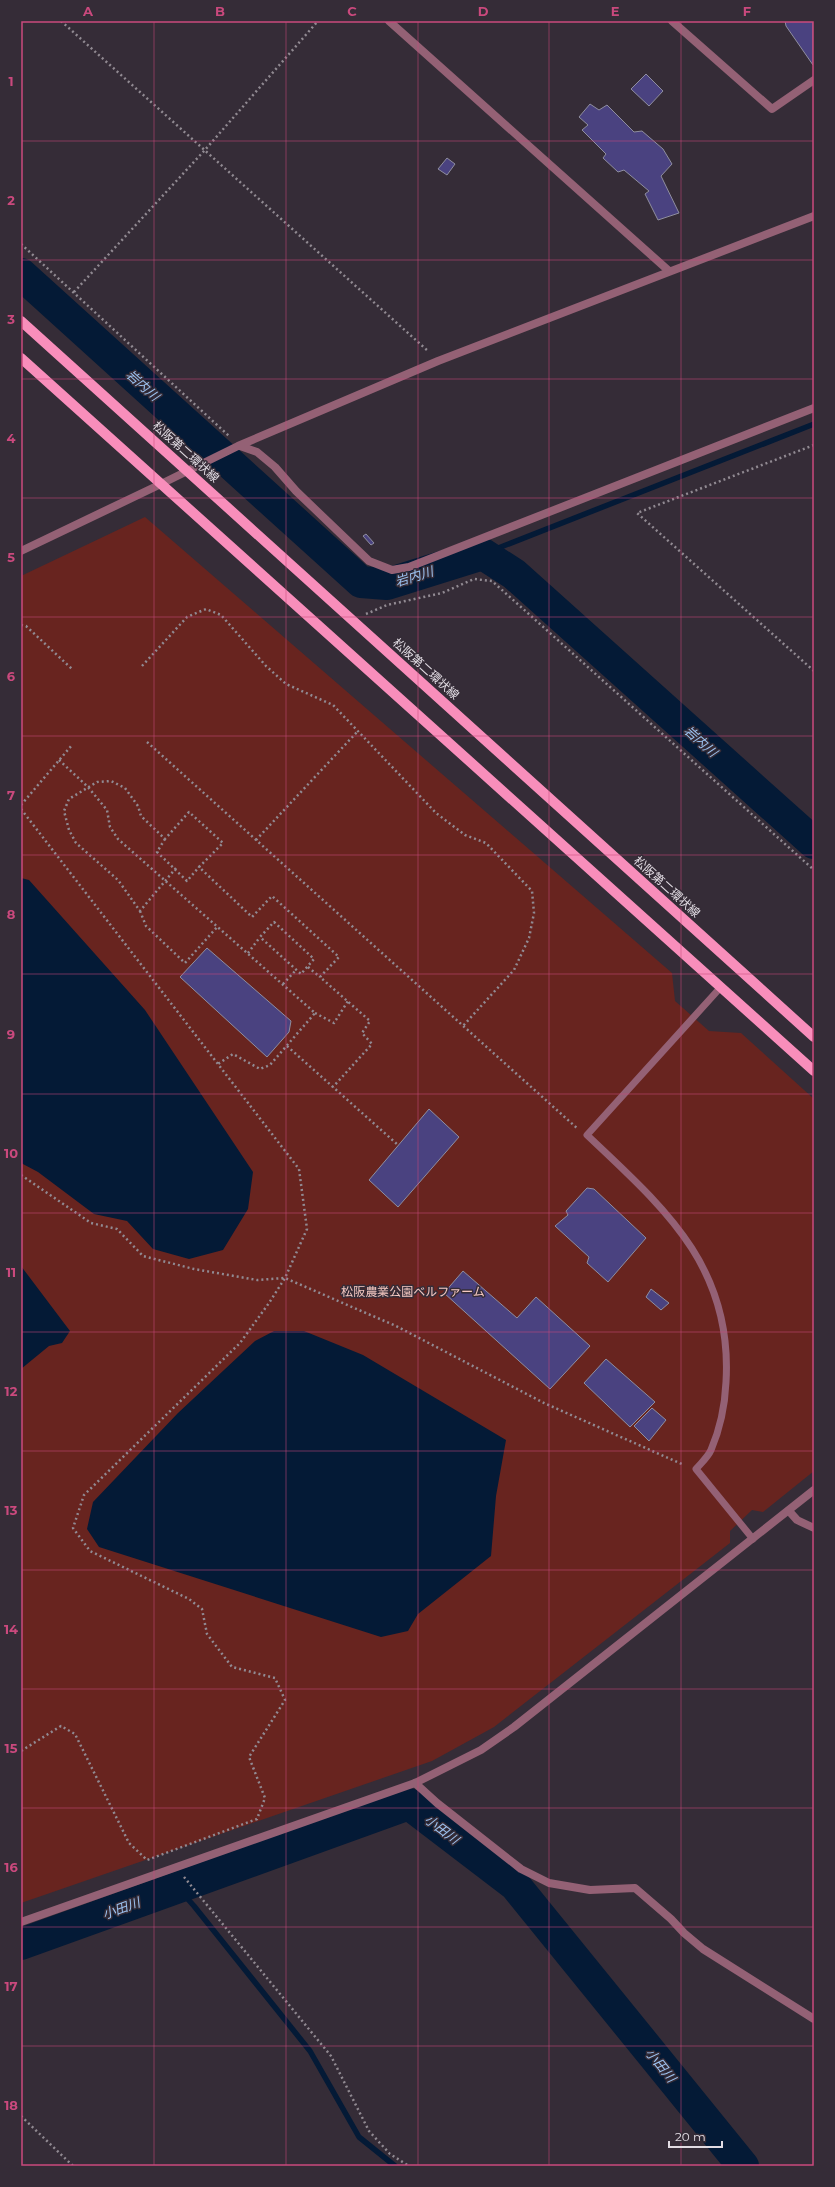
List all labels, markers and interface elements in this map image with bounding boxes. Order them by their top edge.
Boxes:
text: A [82,3,94,19]
text: B [215,3,225,19]
text: C [347,3,357,19]
text: D [478,3,489,19]
text: E [611,3,620,19]
text: F [743,3,751,19]
text: 1 [8,73,14,89]
text: 2 [7,192,15,208]
text: 3 [6,311,15,327]
water label: 岩内川 [123,366,164,405]
street label: 松阪第二環状線 [150,418,223,485]
text: 4 [7,430,16,446]
text: 5 [7,549,15,565]
water label: 岩内川 [393,562,437,589]
street label: 松阪第二環状線 [390,635,463,702]
text: 6 [7,668,16,684]
water label: 岩内川 [681,722,722,761]
text: 7 [7,787,15,803]
street label: 松阪第二環状線 [631,853,704,920]
text: 8 [7,906,16,922]
text: 9 [7,1026,15,1042]
text: 10 [4,1145,18,1161]
text: 11 [6,1264,16,1280]
park label: 松阪農業公園ベルファーム [341,1284,485,1299]
text: 12 [5,1383,18,1399]
text: 13 [5,1502,18,1518]
text: 14 [4,1621,18,1637]
text: 15 [5,1740,18,1756]
water label: 小田川 [422,1811,464,1848]
text: 16 [4,1859,18,1875]
water label: 小田川 [100,1893,144,1922]
text: 17 [4,1978,18,1994]
water label: 小田川 [643,2045,681,2087]
text: 18 [4,2097,18,2113]
scale bar [669,2123,722,2149]
text: 20 m [675,2129,706,2144]

